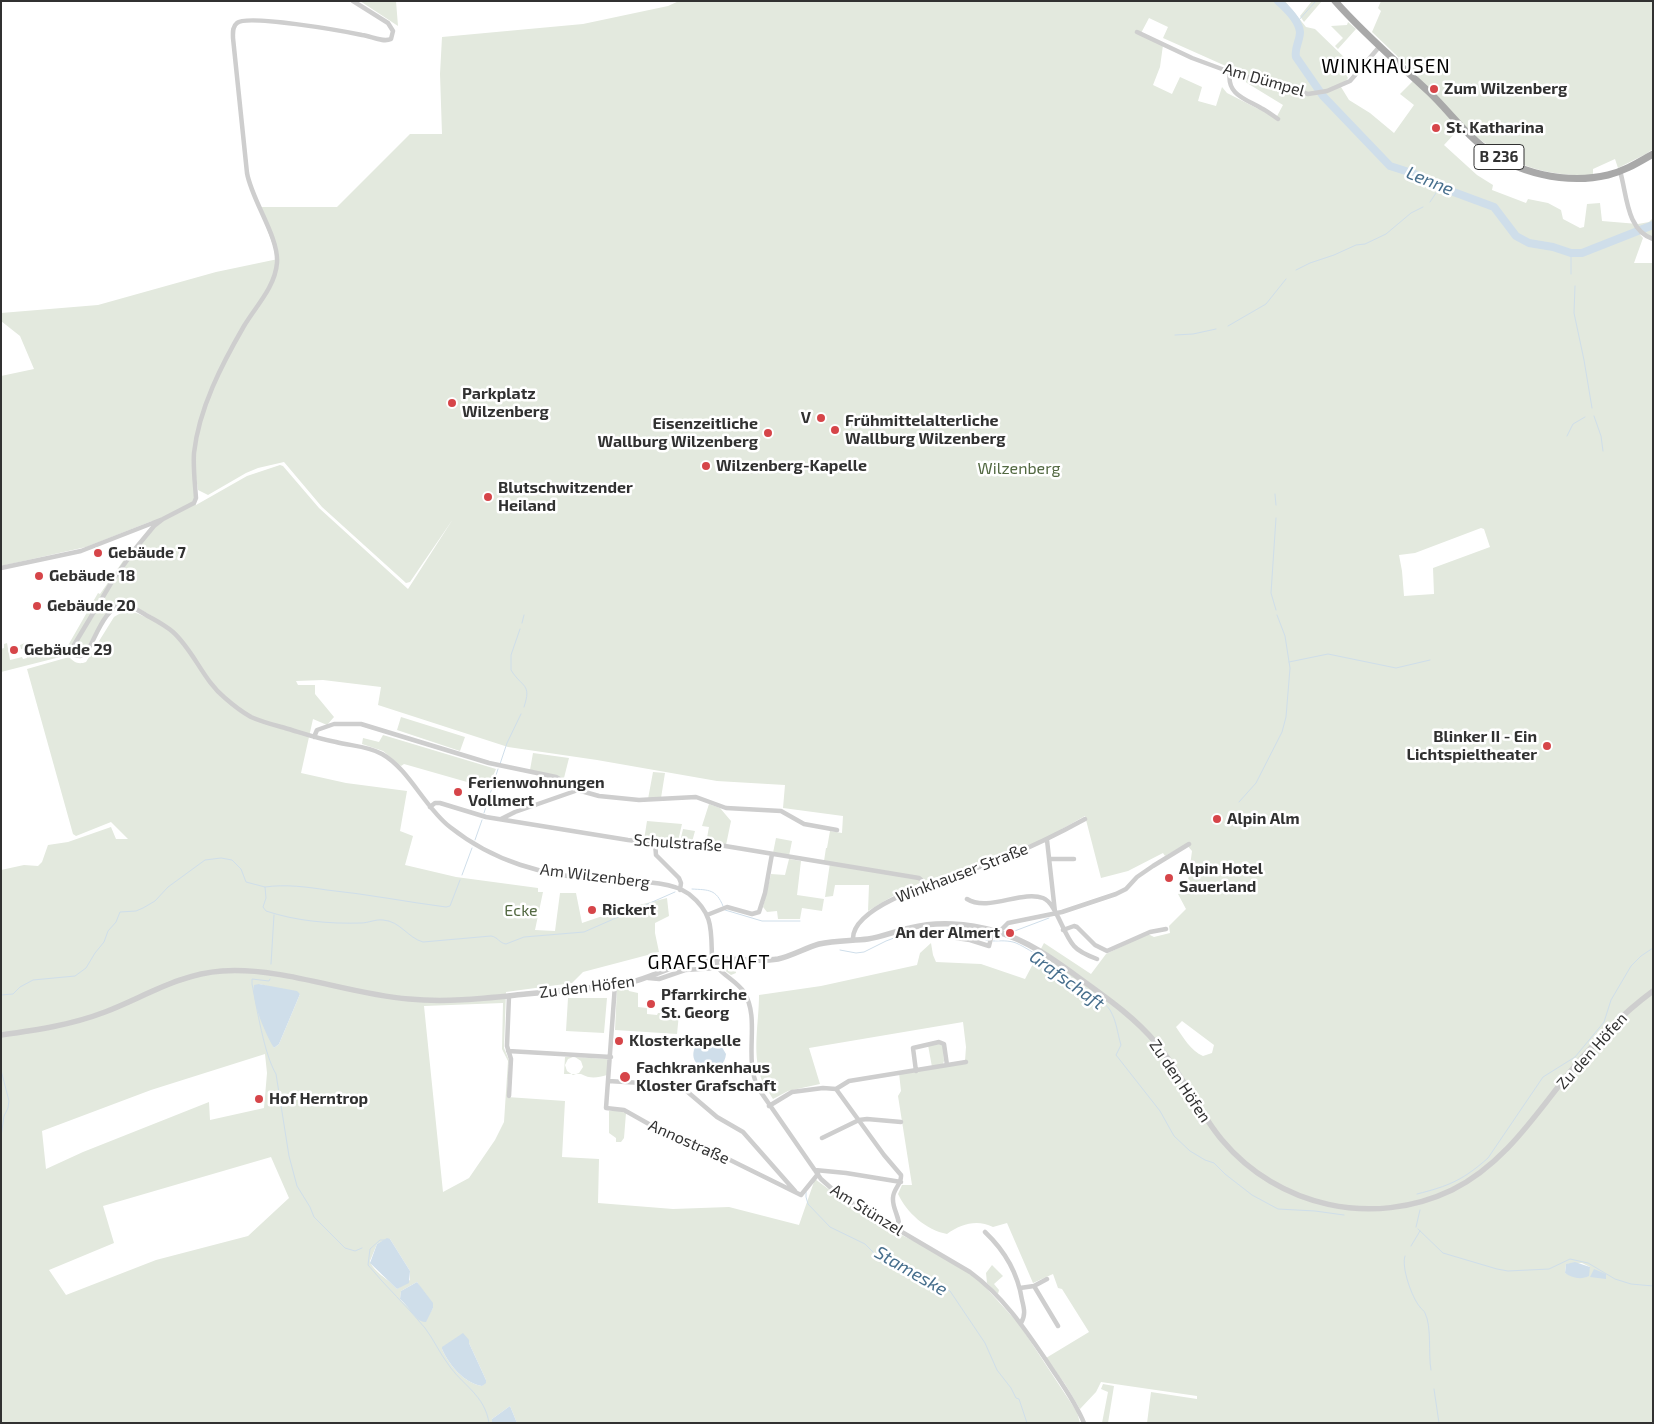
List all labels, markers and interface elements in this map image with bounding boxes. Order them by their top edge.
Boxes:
district label: WINKHAUSEN [1320,56,1452,78]
street label: Am Dümpel [1221,59,1307,101]
place label: Zum Wilzenberg [1444,79,1567,99]
marker: Zum Wilzenberg [1428,83,1440,95]
place label: St. Katharina [1446,118,1544,138]
marker: St. Katharina [1430,122,1442,134]
road number: B 236 [1474,144,1524,170]
water label: Lenne [1403,162,1457,200]
place label: Parkplatz Wilzenberg [462,384,549,422]
marker: Parkplatz Wilzenberg [446,397,458,409]
place label: V [801,408,811,428]
place label: Frühmittelalterliche Wallburg Wilzenberg [845,411,1005,449]
marker: V [815,412,827,424]
place label: Eisenzeitliche Wallburg Wilzenberg [598,414,758,452]
marker: Frühmittelalterliche Wallburg Wilzenberg [829,424,841,436]
marker: Eisenzeitliche Wallburg Wilzenberg [762,427,774,439]
place label: Wilzenberg-Kapelle [716,456,867,476]
park label: Wilzenberg [978,459,1060,479]
marker: Wilzenberg-Kapelle [700,460,712,472]
place label: Blutschwitzender Heiland [498,478,633,516]
marker: Blutschwitzender Heiland [482,491,494,503]
place label: Gebäude 7 [108,543,186,563]
marker: Gebäude 7 [92,547,104,559]
place label: Gebäude 18 [49,566,135,586]
marker: Gebäude 18 [33,570,45,582]
place label: Gebäude 20 [47,596,136,616]
marker: Gebäude 20 [31,600,43,612]
place label: Gebäude 29 [24,640,112,660]
marker: Gebäude 29 [8,644,20,656]
place label: Blinker II - Ein Lichtspieltheater [1406,727,1537,765]
marker: Blinker II - Ein Lichtspieltheater [1541,740,1553,752]
place label: Ferienwohnungen Vollmert [468,773,605,811]
marker: Ferienwohnungen Vollmert [452,786,464,798]
place label: Alpin Alm [1227,809,1300,829]
marker: Alpin Alm [1211,813,1223,825]
street label: Schulstraße [633,830,723,856]
street label: Winkhauser Straße [893,839,1031,907]
place label: Alpin Hotel Sauerland [1179,859,1263,897]
street label: Am Wilzenberg [539,860,651,892]
marker: Alpin Hotel Sauerland [1163,872,1175,884]
place label: Rickert [602,900,656,920]
park label: Ecke [504,901,538,921]
marker: Rickert [586,904,598,916]
place label: An der Almert [895,923,1000,943]
marker: An der Almert [1004,927,1016,939]
water label: Grafschaft [1025,946,1109,1014]
district label: GRAFSCHAFT [646,952,772,974]
street label: Zu den Höfen [538,972,636,1002]
place label: Pfarrkirche St. Georg [661,985,747,1023]
marker: Pfarrkirche St. Georg [645,998,657,1010]
street label: Zu den Höfen [1553,1009,1631,1093]
place label: Klosterkapelle [629,1031,741,1051]
marker: Klosterkapelle [613,1035,625,1047]
street label: Zu den Höfen [1145,1036,1215,1126]
place label: Fachkrankenhaus Kloster Grafschaft [636,1058,776,1096]
marker: Fachkrankenhaus Kloster Grafschaft [618,1070,632,1084]
place label: Hof Herntrop [269,1089,368,1109]
marker: Hof Herntrop [253,1093,265,1105]
street label: Annostraße [646,1116,732,1168]
street label: Am Stünzel [827,1180,907,1240]
water label: Stameske [871,1242,951,1300]

